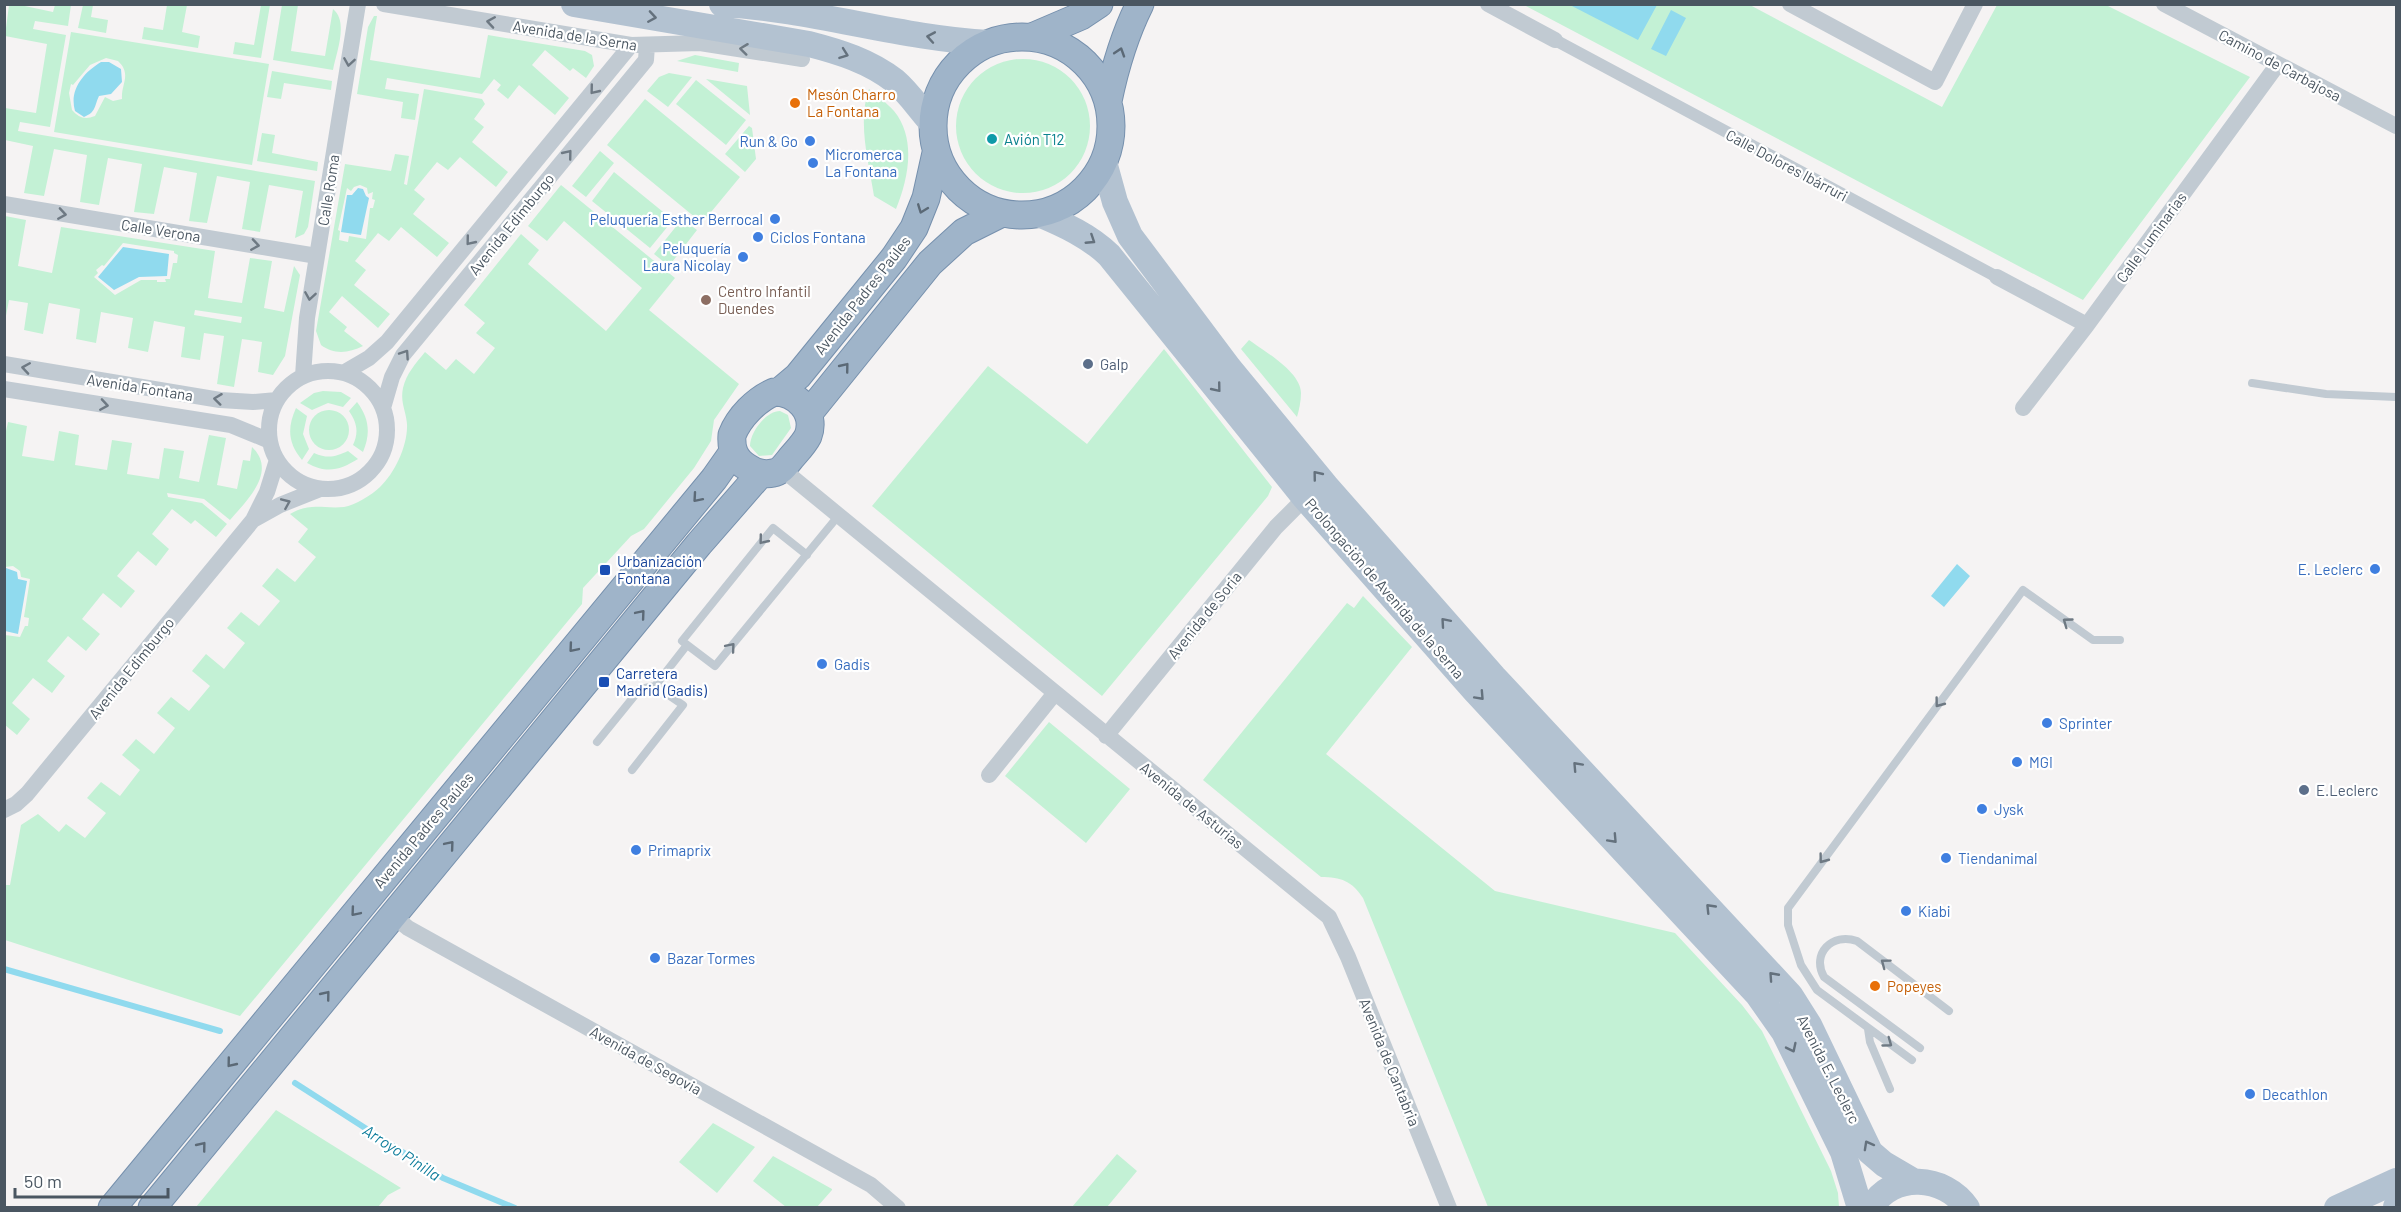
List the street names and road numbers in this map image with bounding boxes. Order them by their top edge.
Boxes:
street label: Avenida de la Serna [512,16,638,54]
street label: Camino de Carbajosa [2216,25,2344,105]
street label: Calle Dolores Ibárruri [1723,125,1851,205]
street label: Calle Roma [313,153,343,227]
street label: Avenida Edimburgo [465,170,557,278]
street label: Calle Luminarias [2112,188,2190,286]
street label: Calle Verona [120,215,202,245]
street label: Avenida Padres Paúles [810,232,914,358]
street label: Avenida Fontana [86,370,194,404]
street label: Prolongación de Avenida de la Serna [1302,494,1468,682]
street label: Avenida de Soria [1163,568,1245,662]
street label: Avenida Edimburgo [85,614,177,722]
street label: Avenida de Asturias [1137,758,1247,852]
street label: Avenida Padres Paúles [369,768,477,892]
street label: Avenida de Cantabria [1356,995,1424,1129]
street label: Avenida E. Leclerc [1794,1012,1864,1126]
street label: Avenida de Segovia [587,1022,705,1098]

